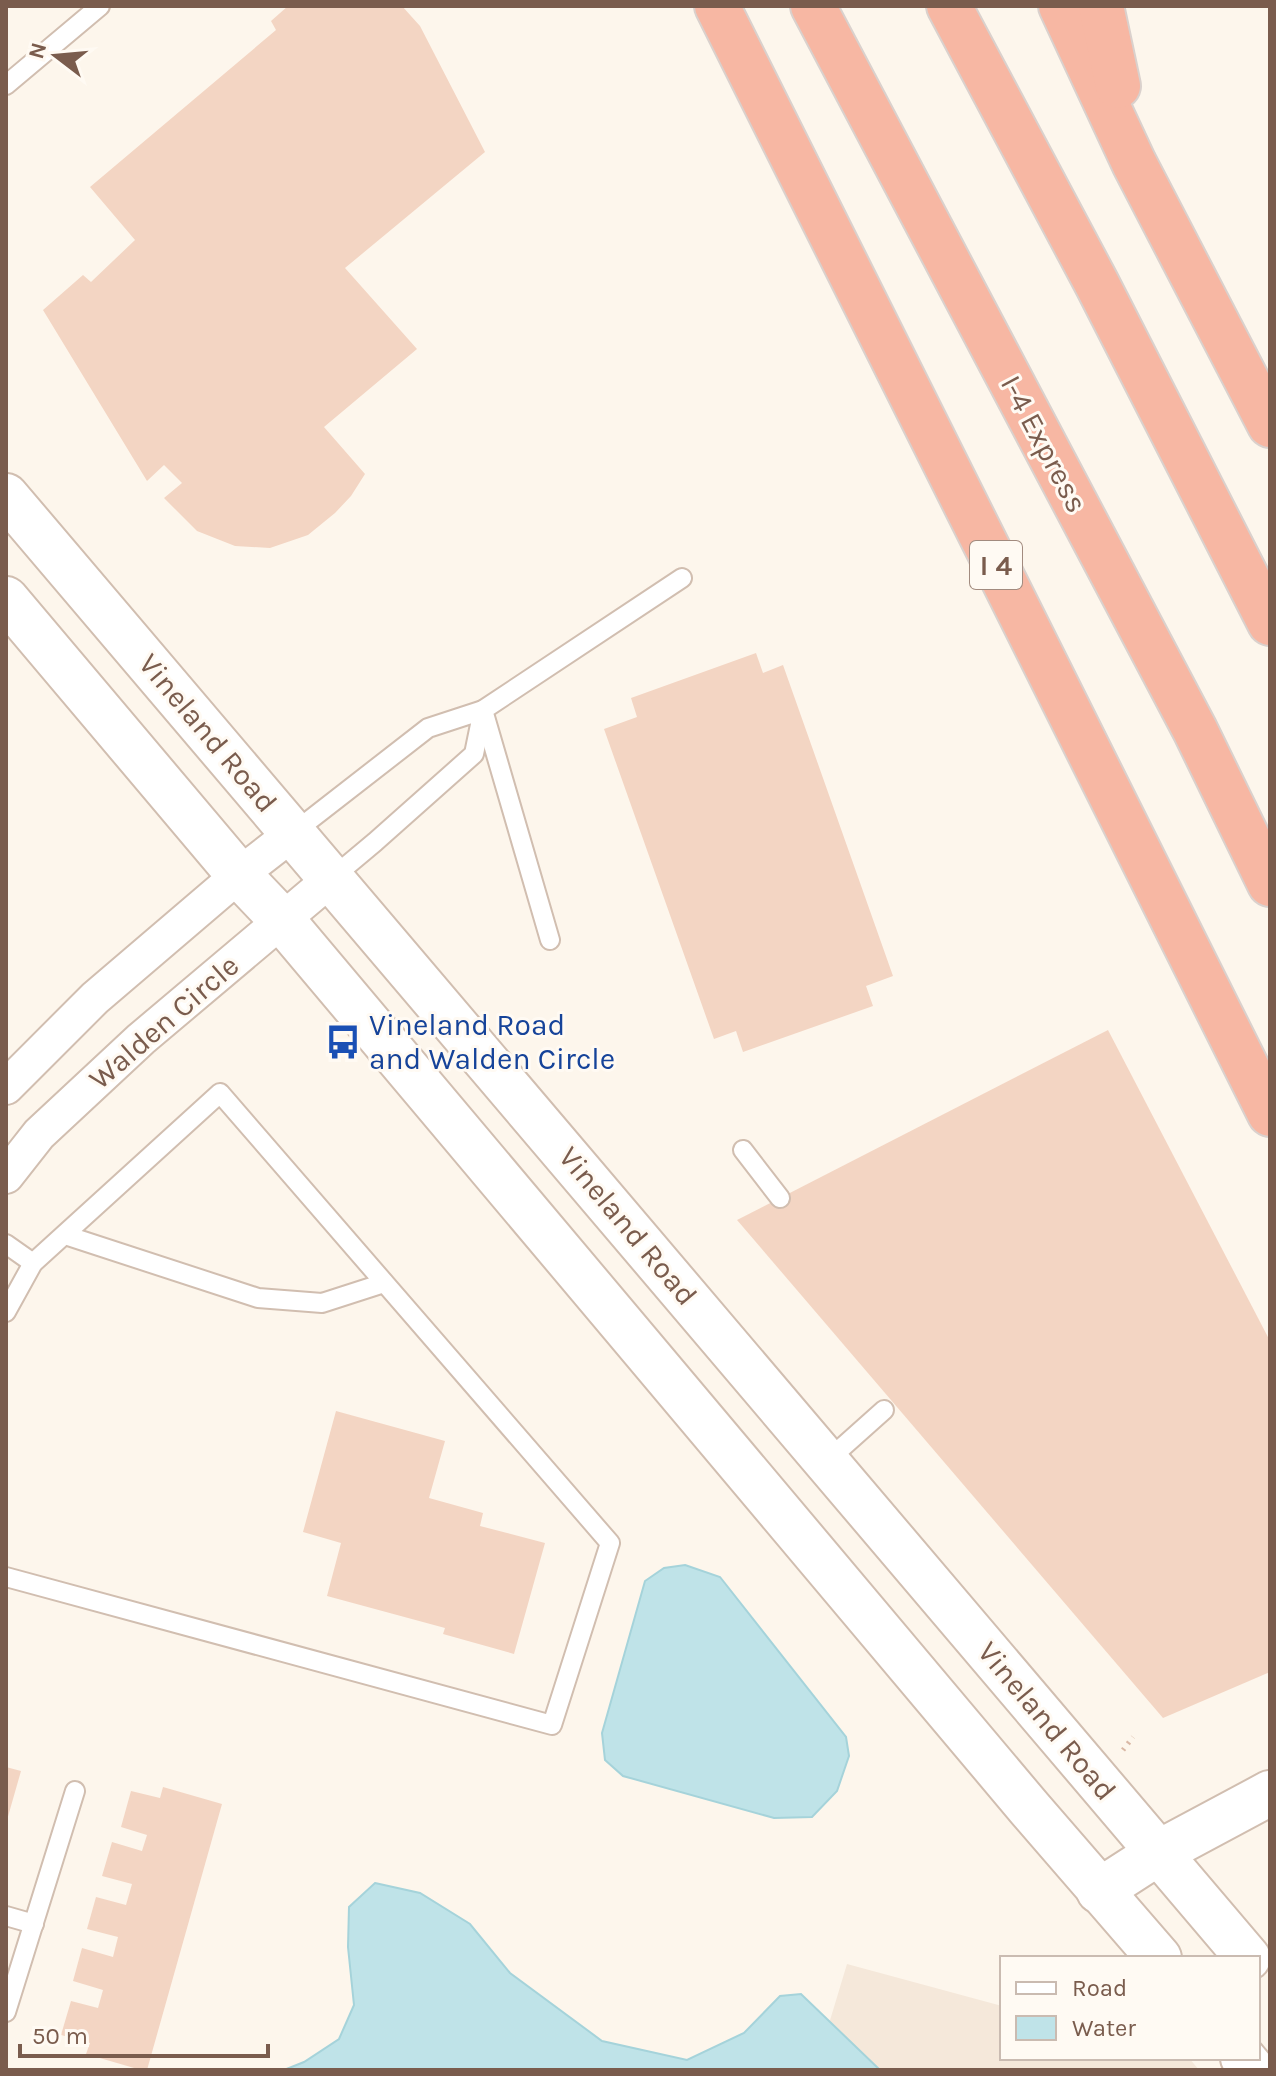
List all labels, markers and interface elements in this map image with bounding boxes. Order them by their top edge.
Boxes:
north arrow [16,16,96,96]
text: N [23,40,52,62]
street label: I-4 Express [993,369,1095,519]
road number: I 4 [970,541,1022,589]
street label: Vineland Road [131,646,285,820]
street label: Walden Circle [82,947,246,1097]
place label: Vineland Road and Walden Circle [369,1007,615,1077]
bus stop icon: Vineland Road and Walden Circle [324,1023,362,1061]
street label: Vineland Road [551,1139,705,1313]
street label: Vineland Road [970,1634,1124,1808]
legend [1000,1956,1260,2060]
text: Road [1072,1974,1127,2002]
scale bar [20,2008,268,2058]
text: Water [1072,2014,1136,2042]
text: 50 m [32,2022,88,2050]

